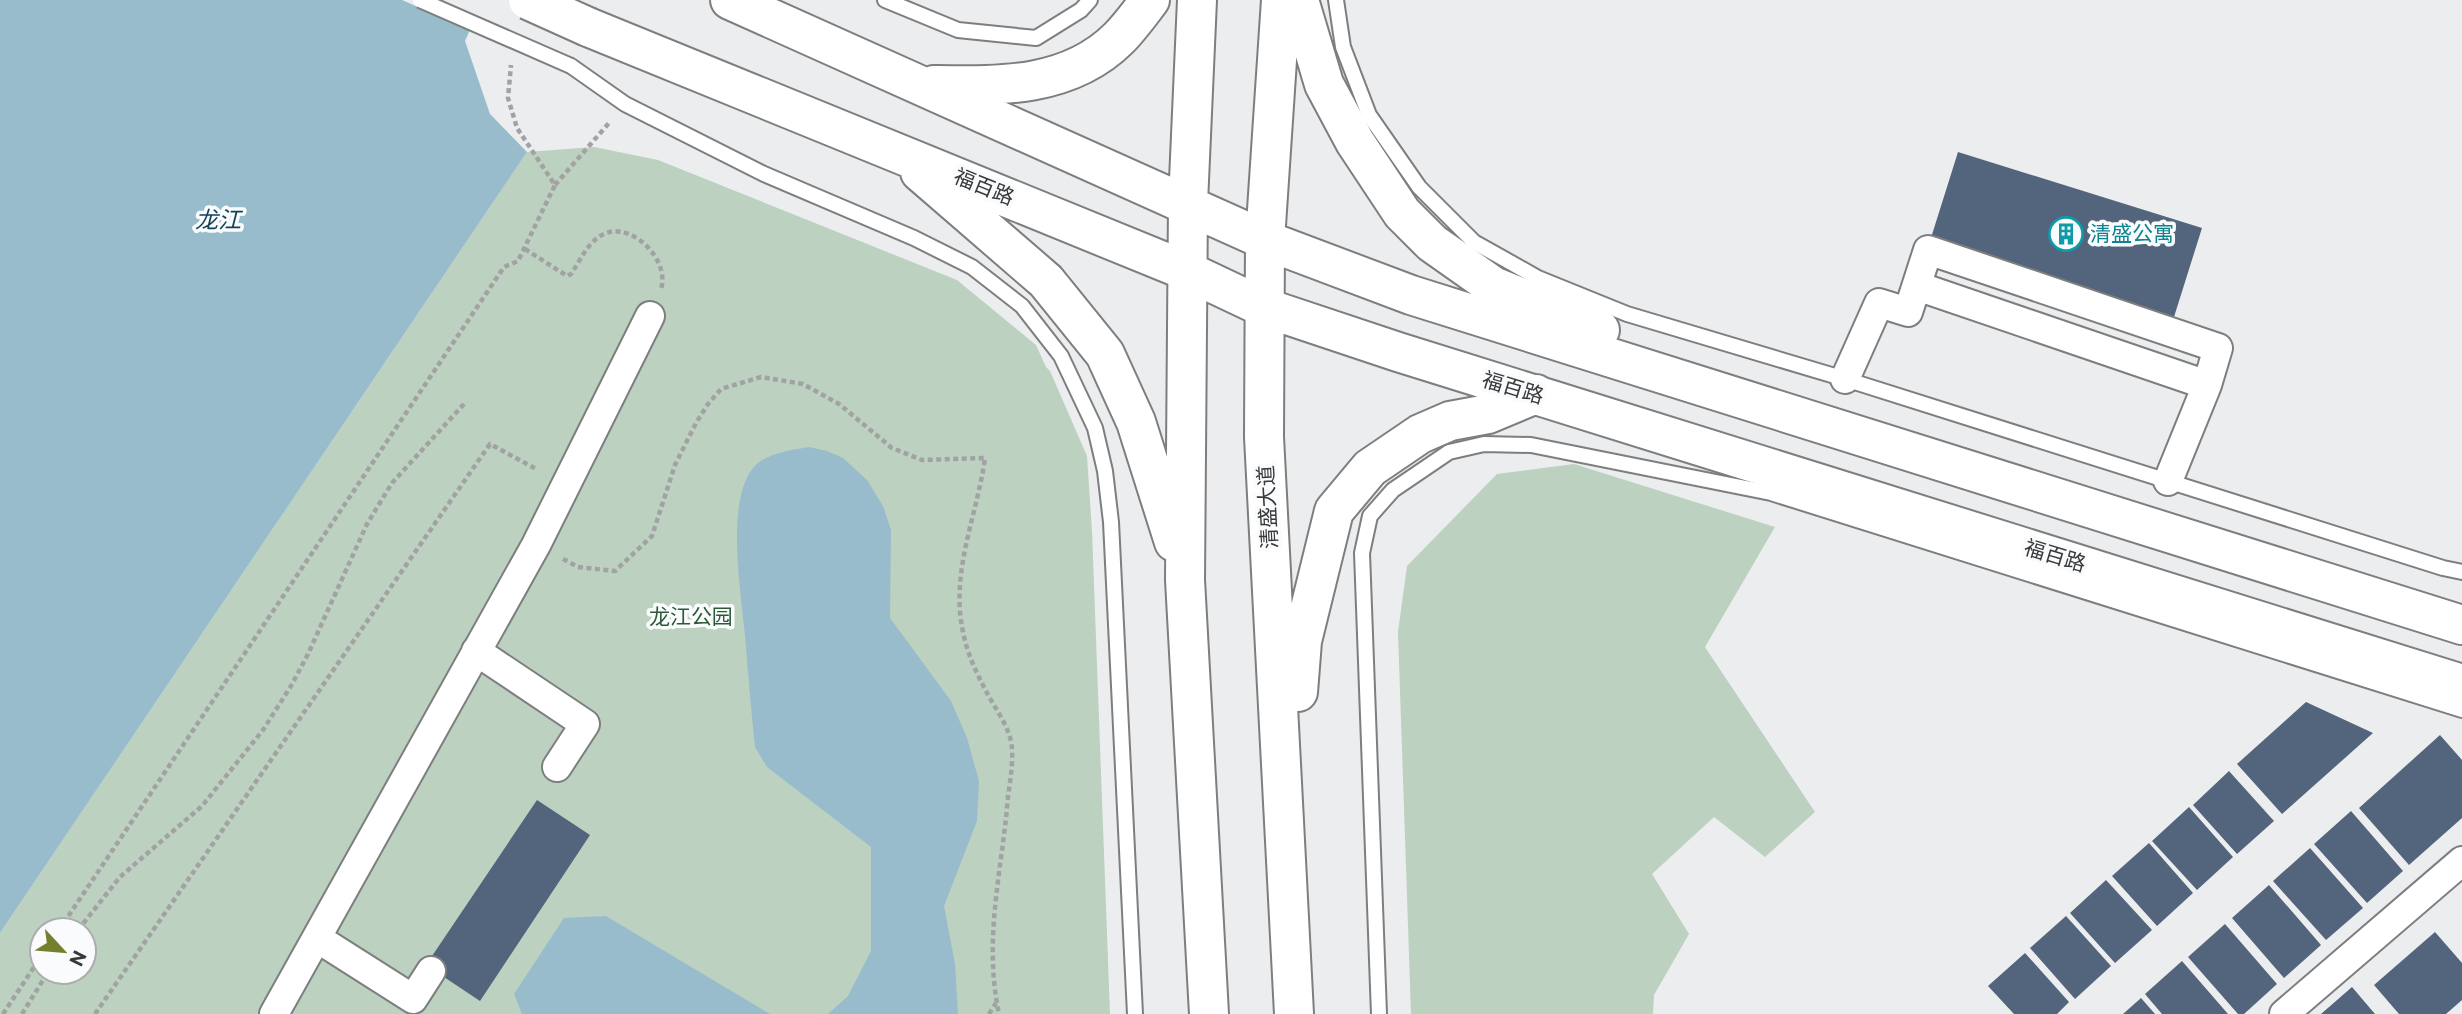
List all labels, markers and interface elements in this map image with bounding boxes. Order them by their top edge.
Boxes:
street label: 福百路 [951,162,1018,209]
water label: 龙江 [195,205,244,233]
building icon: 清盛公寓 [2047,215,2085,253]
place label: 清盛公寓 [2090,220,2174,245]
street label: 福百路 [1480,365,1547,408]
street label: 清盛大道 [1252,464,1281,550]
street label: 福百路 [2022,533,2089,576]
park label: 龙江公园 [649,603,733,628]
north arrow [28,916,98,986]
text: N [65,947,92,970]

